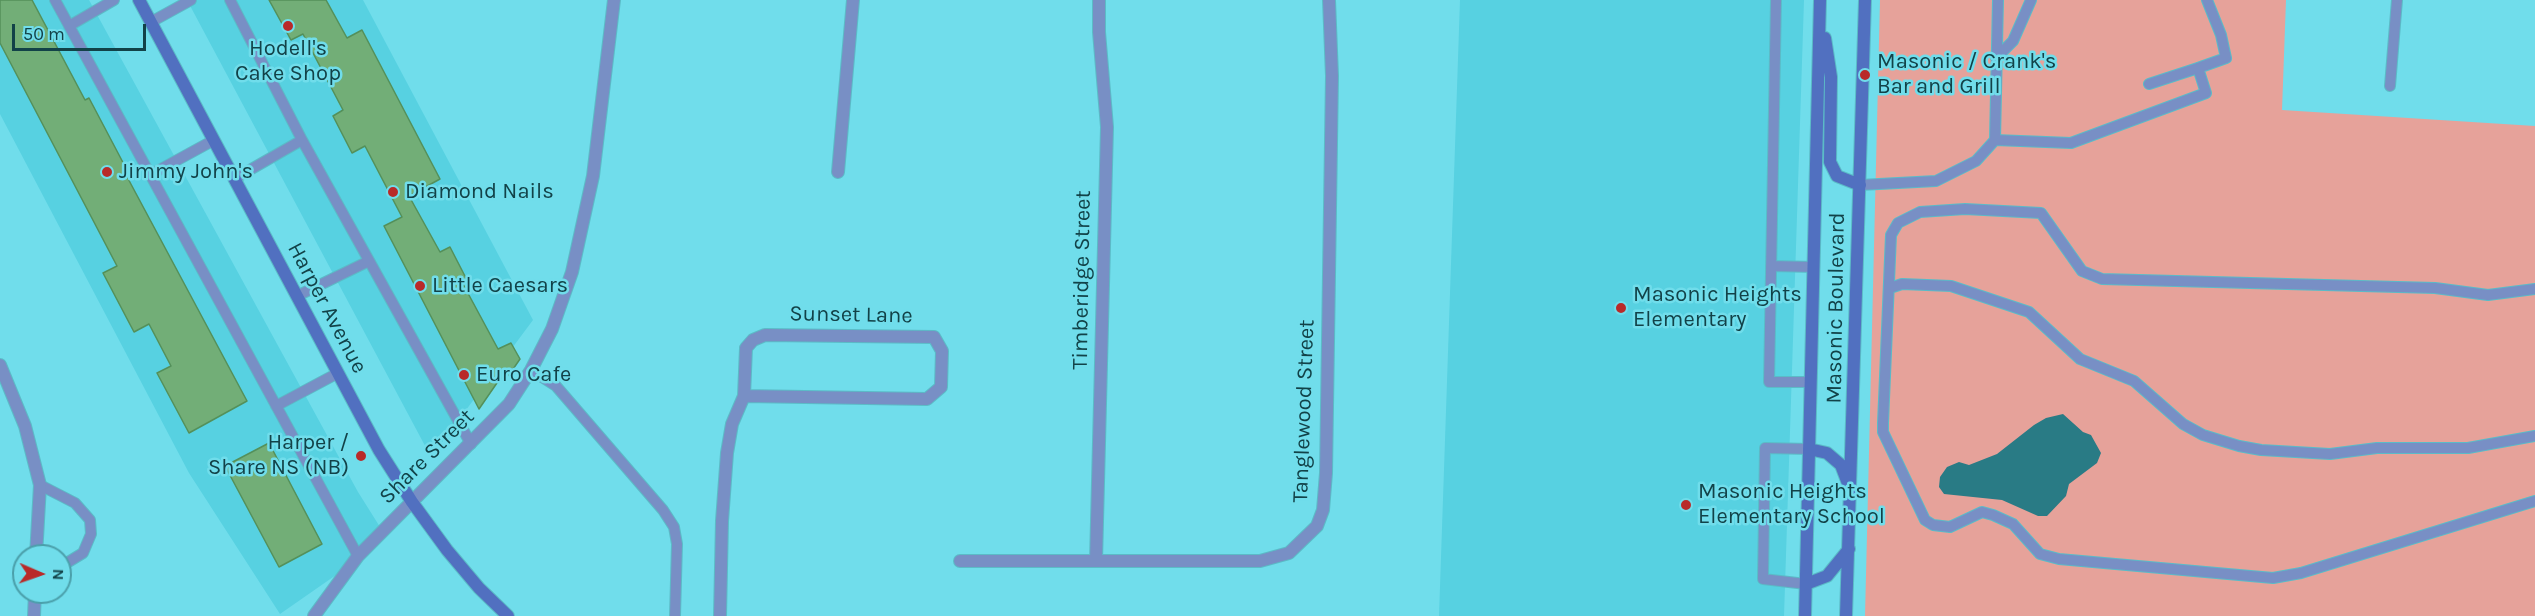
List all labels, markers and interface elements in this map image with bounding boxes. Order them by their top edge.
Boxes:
scale bar [15,12,148,50]
marker: Hodell's Cake Shop [281,19,295,33]
text: 50 m [23,23,65,45]
place label: Hodell's Cake Shop [235,36,341,88]
place label: Masonic / Crank's Bar and Grill [1877,49,2056,100]
marker: Masonic / Crank's Bar and Grill [1858,68,1872,82]
place label: Jimmy John's [119,159,253,185]
marker: Jimmy John's [100,165,114,179]
place label: Diamond Nails [405,179,554,205]
marker: Diamond Nails [386,185,400,199]
street label: Timberidge Street [1067,190,1097,370]
street label: Masonic Boulevard [1821,212,1851,404]
street label: Harper Avenue [281,238,373,378]
place label: Little Caesars [432,273,568,299]
marker: Little Caesars [413,279,427,293]
place label: Masonic Heights Elementary [1633,282,1802,334]
street label: Sunset Lane [789,301,913,329]
marker: Masonic Heights Elementary [1614,301,1628,315]
street label: Tanglewood Street [1288,319,1320,503]
place label: Euro Cafe [476,362,571,388]
marker: Euro Cafe [457,368,471,382]
street label: Share Street [374,404,480,510]
place label: Harper / Share NS (NB) [208,430,349,482]
marker: Harper / Share NS (NB) [354,449,368,463]
place label: Masonic Heights Elementary School [1698,479,1885,530]
marker: Masonic Heights Elementary School [1679,498,1693,512]
north arrow [12,544,72,604]
text: N [49,568,68,581]

